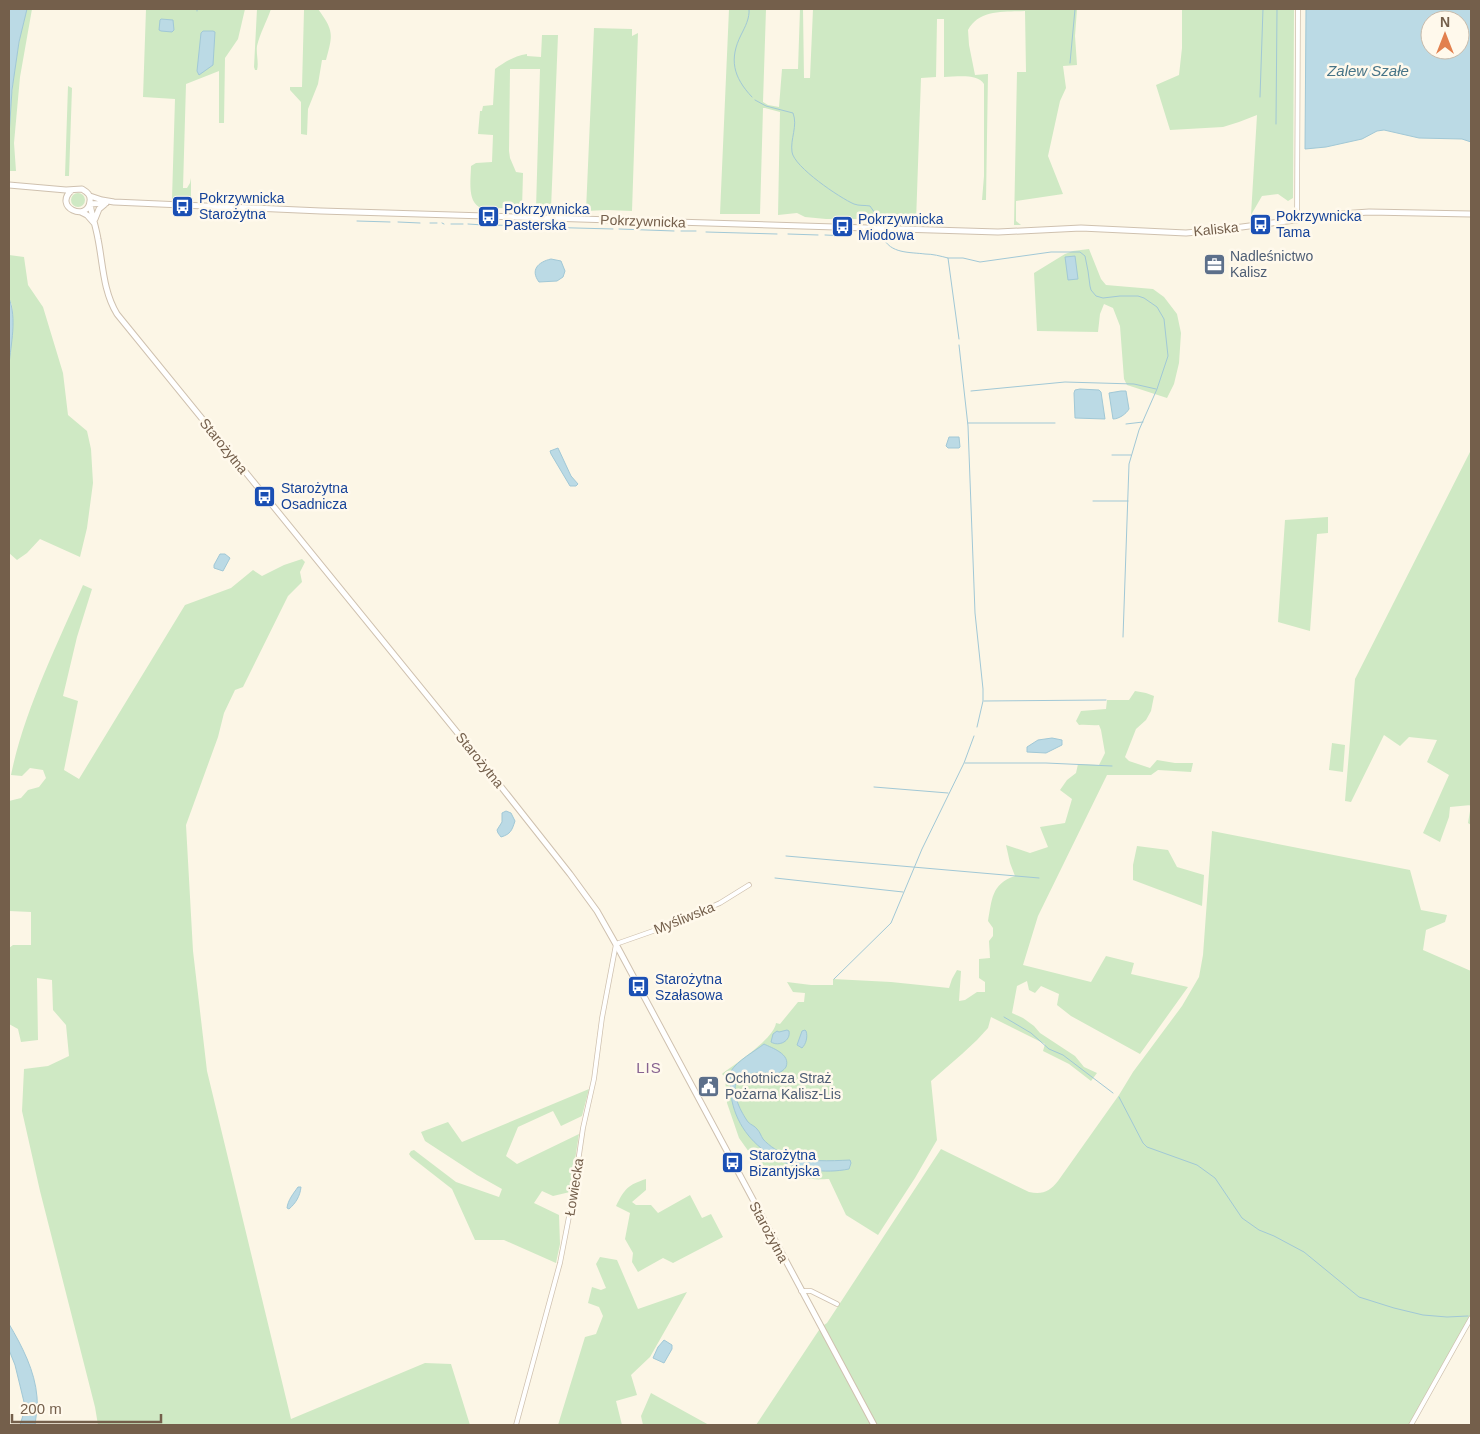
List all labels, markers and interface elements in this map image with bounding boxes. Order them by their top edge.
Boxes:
north arrow [1420,10,1470,60]
text: N [1440,14,1450,30]
water label: Zalew Szałe [1326,62,1409,79]
place label: Pokrzywnicka Starożytna [199,190,285,222]
bus stop icon: Pokrzywnicka Starożytna [171,194,195,218]
place label: Pokrzywnicka Pasterska [504,201,590,233]
bus stop icon: Pokrzywnicka Pasterska [476,205,500,229]
place label: Pokrzywnicka Tama [1276,208,1362,240]
place label: Pokrzywnicka Miodowa [858,211,944,243]
street label: Pokrzywnicka [600,212,686,230]
bus stop icon: Pokrzywnicka Tama [1248,212,1272,236]
bus stop icon: Pokrzywnicka Miodowa [830,215,854,239]
street label: Kaliska [1193,219,1239,239]
place label: Nadleśnictwo Kalisz [1230,248,1313,280]
office icon: Nadleśnictwo Kalisz [1202,252,1226,276]
street label: Starożytna [197,415,251,477]
place label: Starożytna Osadnicza [281,480,348,512]
bus stop icon: Starożytna Osadnicza [253,484,277,508]
street label: Starożytna [453,729,507,791]
street label: Myśliwska [651,899,717,937]
place label: Starożytna Szałasowa [655,971,723,1003]
bus stop icon: Starożytna Szałasowa [627,975,651,999]
district label: LIS [636,1059,662,1076]
place label: Ochotnicza Straż Pożarna Kalisz-Lis [725,1070,841,1102]
public building icon: Ochotnicza Straż Pożarna Kalisz-Lis [697,1074,721,1098]
place label: Starożytna Bizantyjska [749,1147,820,1179]
bus stop icon: Starożytna Bizantyjska [721,1151,745,1175]
street label: Łowiecka [562,1157,586,1217]
street label: Starożytna [746,1199,792,1265]
scale bar [12,1392,161,1424]
text: 200 m [20,1400,62,1417]

